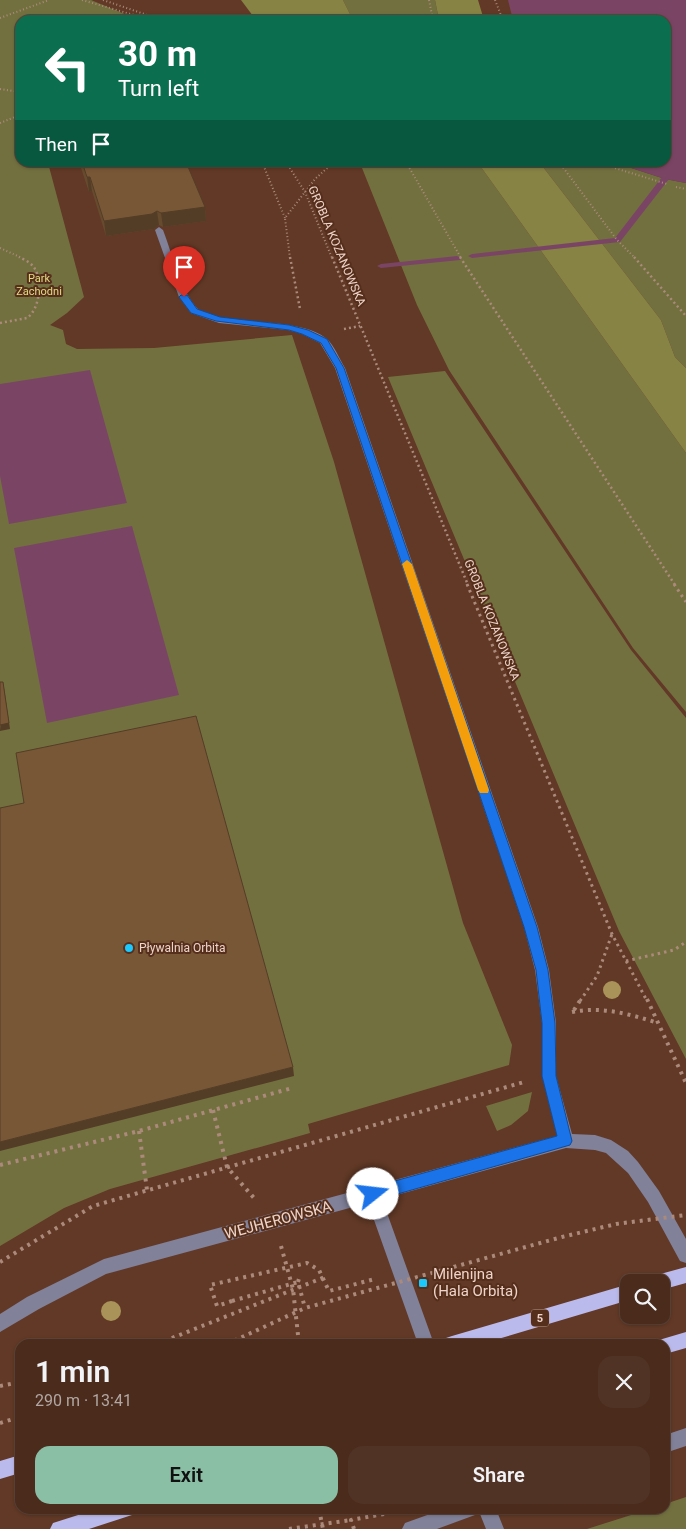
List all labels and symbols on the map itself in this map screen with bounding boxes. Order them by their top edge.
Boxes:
street label: GROBLA KOZANOWSKA [305,184,369,308]
pin [163,246,205,297]
park label: Park Zachodni [16,272,62,298]
street label: GROBLA KOZANOWSKA [461,557,523,683]
place label: Pływalnia Orbita [139,941,225,955]
marker: Pływalnia Orbita [123,942,135,954]
position arrow [346,1167,398,1219]
street label: WEJHEROWSKA [222,1197,334,1243]
place label: Milenijna (Hala Orbita) [433,1265,518,1300]
marker: Milenijna (Hala Orbita) [417,1277,429,1289]
road number: 5 [531,1310,549,1326]

